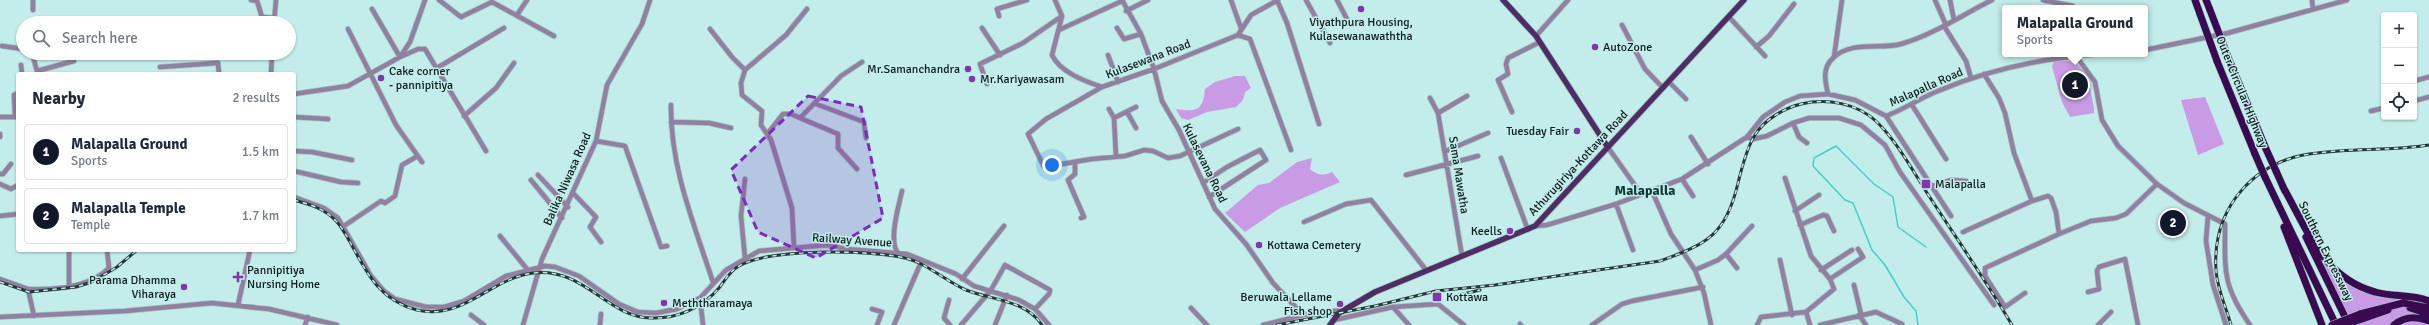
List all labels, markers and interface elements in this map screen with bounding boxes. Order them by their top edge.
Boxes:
marker: Viyathpura Housing, Kulasewanawaththa [1356,4,1366,14]
popup [2002,5,2148,57]
map controls [2381,12,2417,120]
button: + [2381,12,2417,48]
text: Malapalla Ground [2017,14,2133,32]
place label: Viyathpura Housing, Kulasewanawaththa [1309,15,1413,44]
search box [16,16,296,60]
icon: search [30,27,52,49]
text: Search here [62,29,138,47]
text: Sports [2017,32,2053,48]
street label: Outer Circular Highway [2212,34,2271,151]
street label: Kulasewana Road [1104,36,1193,83]
place label: AutoZone [1603,40,1652,55]
marker: AutoZone [1590,42,1600,52]
button: − [2381,48,2417,84]
place label: Mr.Samanchandra [867,62,960,77]
place label: Cake corner - pannipitiya [389,64,453,93]
marker: Mr.Samanchandra [963,64,973,74]
street label: Malapalla Road [1887,64,1965,110]
pin: 1 [2062,70,2088,100]
place label: Mr.Kariyawasam [980,72,1064,87]
marker: Cake corner - pannipitiya [376,73,386,83]
marker: Mr.Kariyawasam [967,74,977,84]
button: locate [2381,84,2417,120]
text: Nearby [32,88,85,109]
text: 2 results [232,90,280,106]
street label: Athurugiriya-Kottawa Road [1526,107,1631,219]
street label: Kulasevana Road [1179,121,1230,205]
place label: Tuesday Fair [1506,124,1570,139]
marker: Tuesday Fair [1572,126,1582,136]
street label: Balika Niwasa Road [540,130,595,228]
text: Malapalla Ground [71,135,188,153]
street label: Sama Mawatha [1445,135,1472,215]
text: 1 [42,144,50,160]
text: 1.5 km [242,144,279,160]
text: Sports [71,153,107,169]
your location [1042,155,1062,175]
place label: Malapalla [1935,177,1986,192]
marker: Malapalla [1920,178,1932,190]
district label: Malapalla [1614,182,1676,199]
text: Malapalla Temple [71,199,186,217]
street label: Southern Expressway [2295,199,2356,304]
text: 2 [42,208,50,224]
text: 1.7 km [242,208,279,224]
pin: 2 [2160,208,2186,238]
text: Temple [71,217,110,233]
place label: Keells [1471,224,1502,239]
marker: Keells [1505,226,1515,236]
street label: Railway Avenue [811,230,892,251]
place label: Kottawa Cemetery [1267,238,1361,253]
marker: Kottawa Cemetery [1254,240,1264,250]
place label: Pannipitiya Nursing Home [247,263,320,292]
marker: Pannipitiya Nursing Home [232,271,244,283]
place label: Parama Dhamma Viharaya [89,273,176,302]
marker: Parama Dhamma Viharaya [179,282,189,292]
place label: Beruwala Lellame Fish shop [1240,290,1332,319]
place label: Kottawa [1446,290,1488,305]
marker: Kottawa [1431,291,1443,303]
place label: Meththaramaya [672,296,753,311]
marker: Meththaramaya [659,298,669,308]
marker: Beruwala Lellame Fish shop [1335,299,1345,309]

